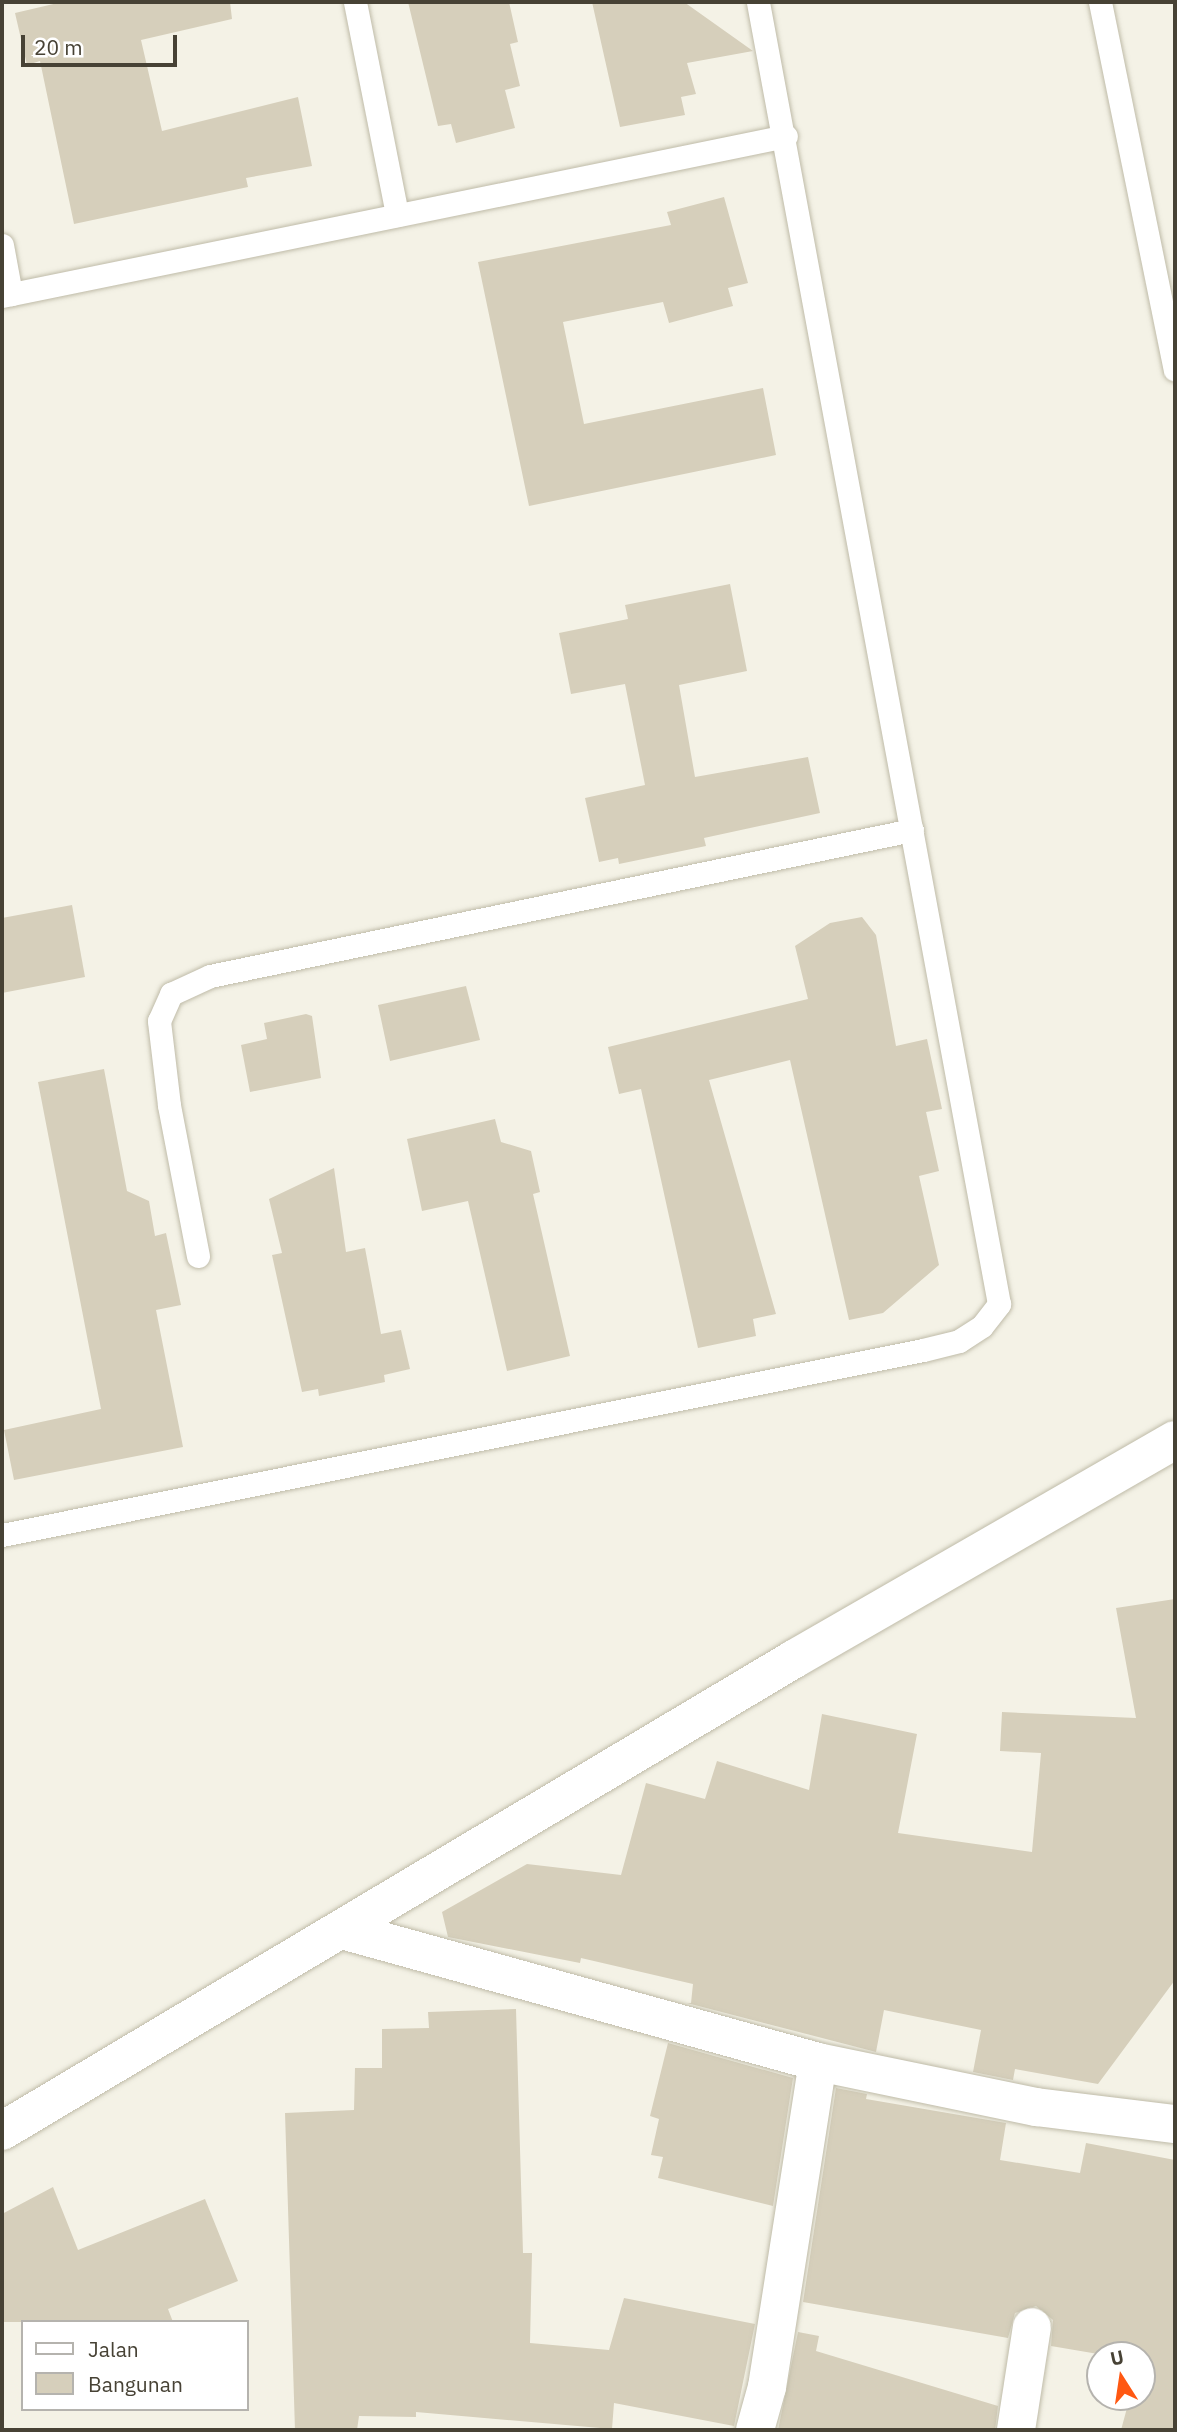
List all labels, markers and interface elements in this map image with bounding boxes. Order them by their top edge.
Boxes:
scale bar [24,21,180,65]
text: 20 m [34,33,83,61]
legend [21,2320,248,2411]
text: Jalan [88,2335,139,2363]
north arrow [1086,2341,1156,2411]
text: U [1108,2344,1126,2371]
text: Bangunan [88,2370,183,2398]

